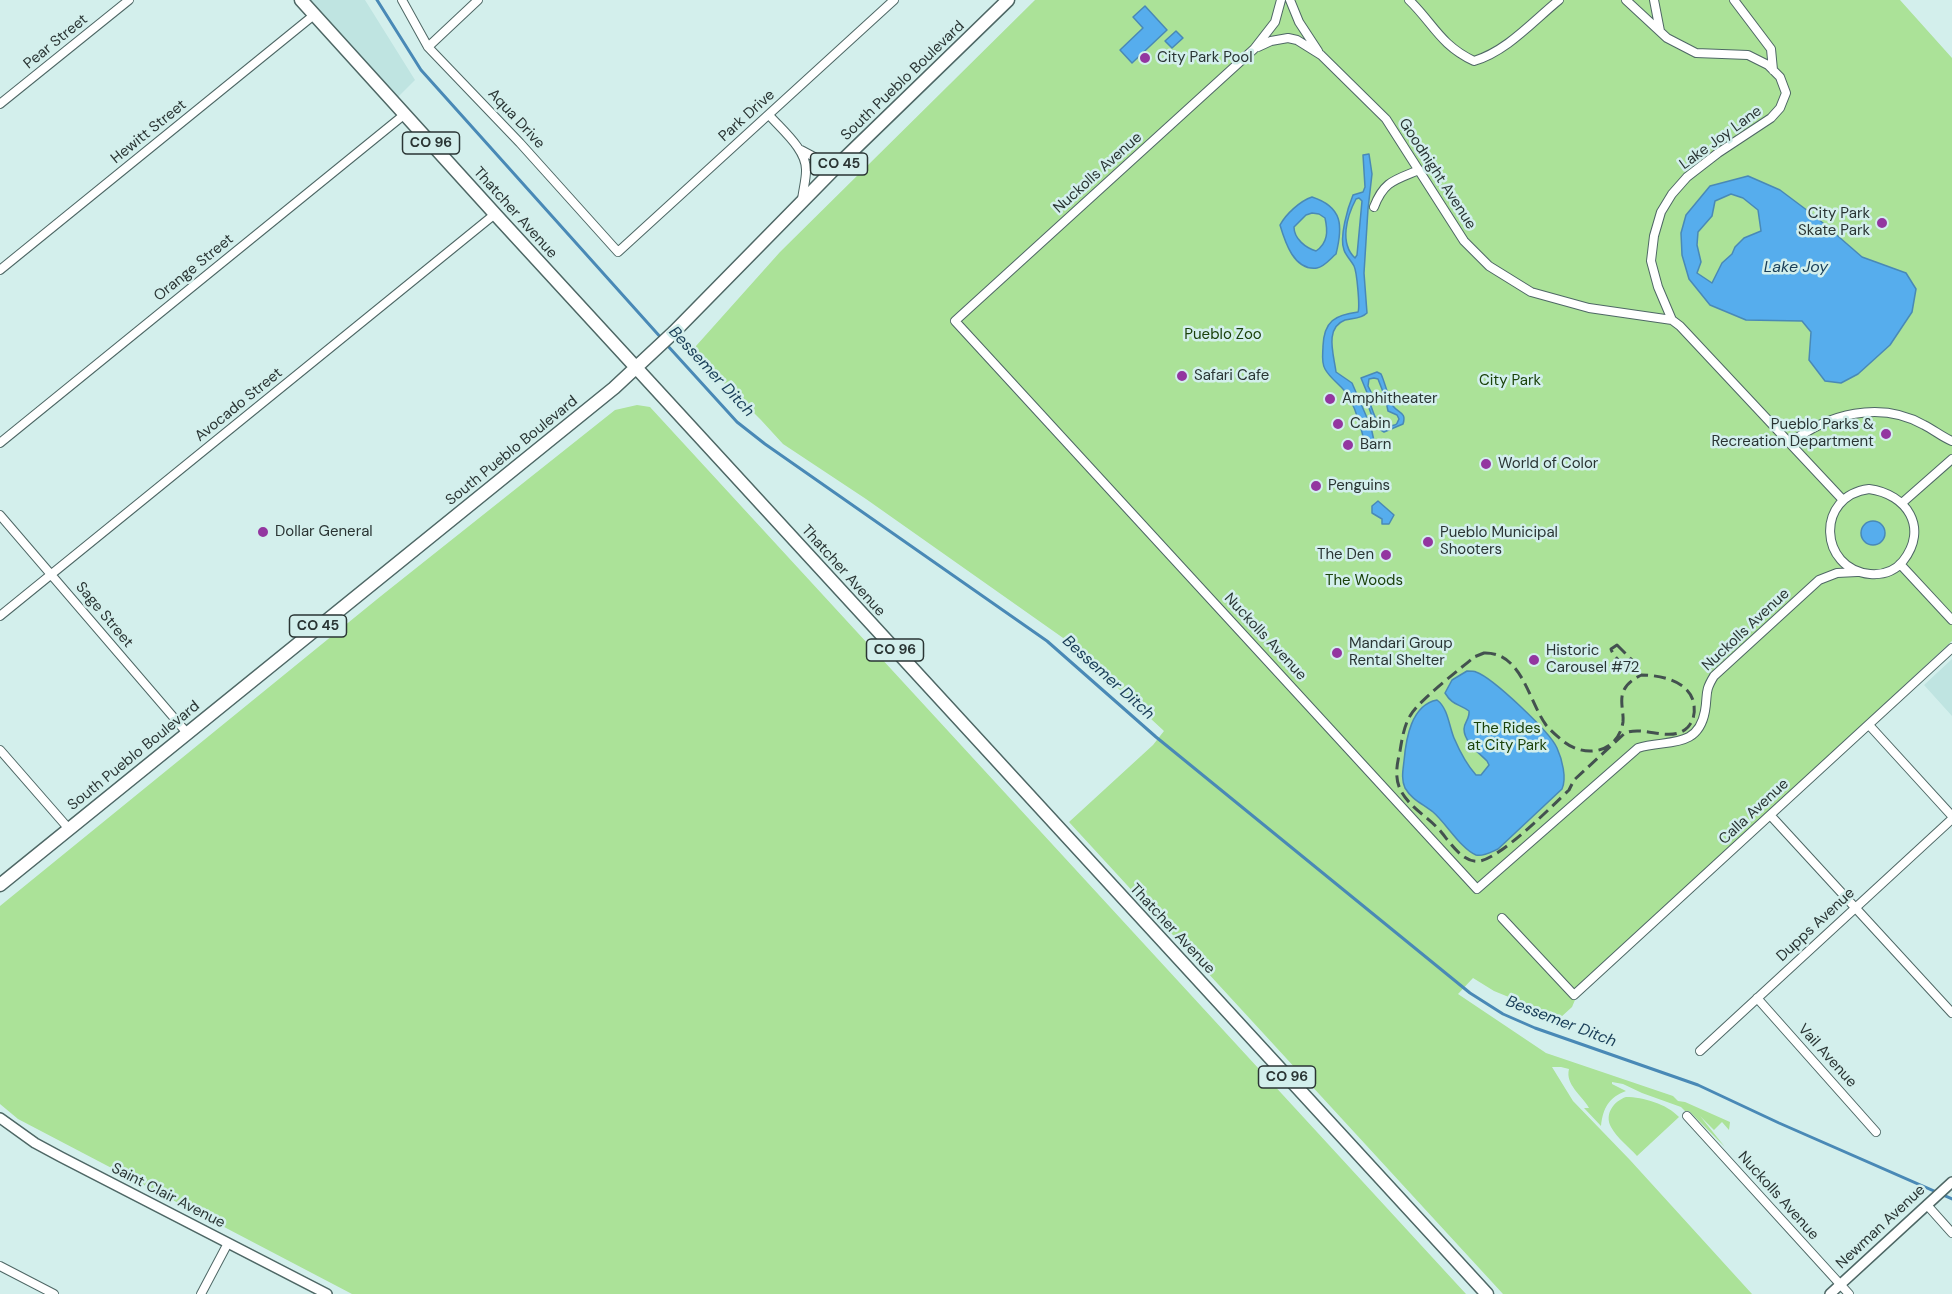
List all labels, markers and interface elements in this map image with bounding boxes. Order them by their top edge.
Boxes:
street label: Pear Street [20,11,92,73]
street label: South Pueblo Boulevard [838,17,968,145]
place label: City Park Pool [1157,49,1253,67]
marker: City Park Pool [1138,51,1152,65]
street label: Aqua Drive [484,85,548,153]
street label: Park Drive [715,86,779,146]
street label: Hewitt Street [108,96,190,168]
street label: Lake Joy Lane [1677,102,1765,174]
street label: Goodnight Avenue [1394,115,1480,233]
street label: Nuckolls Avenue [1050,129,1146,217]
road number: CO 96 [402,132,460,154]
road number: CO 45 [810,153,868,175]
street label: Thatcher Avenue [469,164,561,262]
place label: City Park Skate Park [1798,205,1870,240]
marker: City Park Skate Park [1875,216,1889,230]
street label: Orange Street [151,230,237,306]
water label: Lake Joy [1764,258,1828,278]
water label: Bessemer Ditch [664,323,758,421]
park label: Pueblo Zoo [1184,326,1262,344]
street label: Avocado Street [192,364,286,446]
place label: Safari Cafe [1194,367,1269,385]
marker: Safari Cafe [1175,369,1189,383]
park label: City Park [1479,372,1541,390]
place label: Amphitheater [1342,390,1438,408]
street label: South Pueblo Boulevard [442,392,582,510]
marker: Amphitheater [1323,392,1337,406]
place label: Cabin [1350,415,1391,433]
place label: Pueblo Parks & Recreation Department [1712,416,1874,451]
marker: Cabin [1331,417,1345,431]
marker: Pueblo Parks & Recreation Department [1879,427,1893,441]
place label: Barn [1360,436,1391,454]
marker: Barn [1341,438,1355,452]
place label: World of Color [1498,455,1598,473]
marker: World of Color [1479,457,1493,471]
place label: Penguins [1328,477,1390,495]
marker: Penguins [1309,479,1323,493]
street label: Thatcher Avenue [797,522,889,620]
place label: Dollar General [275,523,373,541]
place label: Pueblo Municipal Shooters [1440,524,1558,559]
marker: Dollar General [256,525,270,539]
marker: Pueblo Municipal Shooters [1421,535,1435,549]
place label: The Den [1317,546,1374,564]
marker: The Den [1379,548,1393,562]
park label: The Woods [1325,572,1403,590]
street label: Sage Street [71,579,137,651]
street label: Nuckolls Avenue [1699,585,1793,675]
street label: Nuckolls Avenue [1220,590,1310,684]
road number: CO 45 [290,615,346,637]
water label: Bessemer Ditch [1058,632,1158,724]
place label: Mandari Group Rental Shelter [1349,635,1453,670]
road number: CO 96 [866,639,924,661]
place label: Historic Carousel #72 [1546,642,1639,677]
marker: Mandari Group Rental Shelter [1330,646,1344,660]
marker: Historic Carousel #72 [1527,653,1541,667]
street label: South Pueblo Boulevard [64,697,204,815]
park label: The Rides at City Park [1467,720,1547,755]
street label: Calla Avenue [1715,775,1793,849]
street label: Thatcher Avenue [1126,880,1218,978]
street label: Dupps Avenue [1773,884,1859,966]
water label: Bessemer Ditch [1503,992,1619,1052]
street label: Vail Avenue [1794,1021,1860,1091]
road number: CO 96 [1258,1066,1316,1088]
street label: Nuckolls Avenue [1734,1148,1822,1244]
street label: Saint Clair Avenue [108,1160,228,1232]
street label: Newman Avenue [1833,1181,1929,1273]

